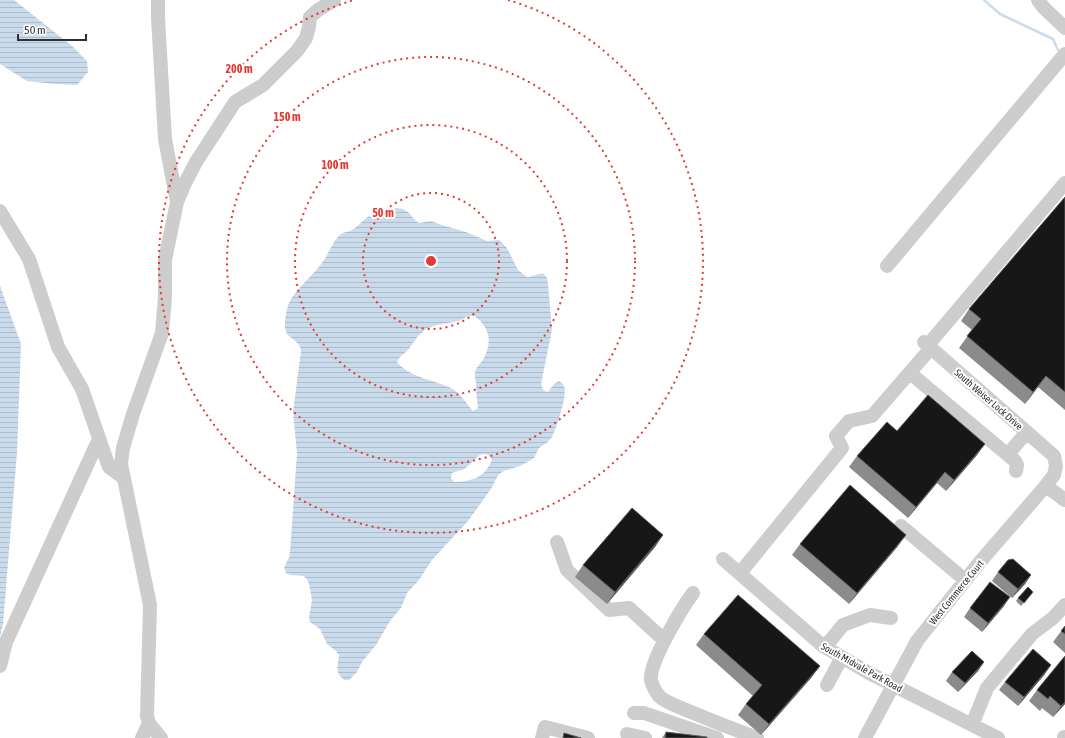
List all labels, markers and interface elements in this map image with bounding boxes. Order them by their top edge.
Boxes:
scale bar [18,16,86,42]
text: 50 m [24,23,46,37]
text: 200 m [225,62,253,76]
text: 150 m [273,110,301,124]
text: 100 m [321,158,349,172]
text: 50 m [372,206,394,220]
centre of rings [424,254,438,268]
street label: South Weiser Lock Drive [952,367,1025,432]
street label: West Commerce Court [927,558,986,627]
street label: South Midvale Park Road [819,641,904,694]

